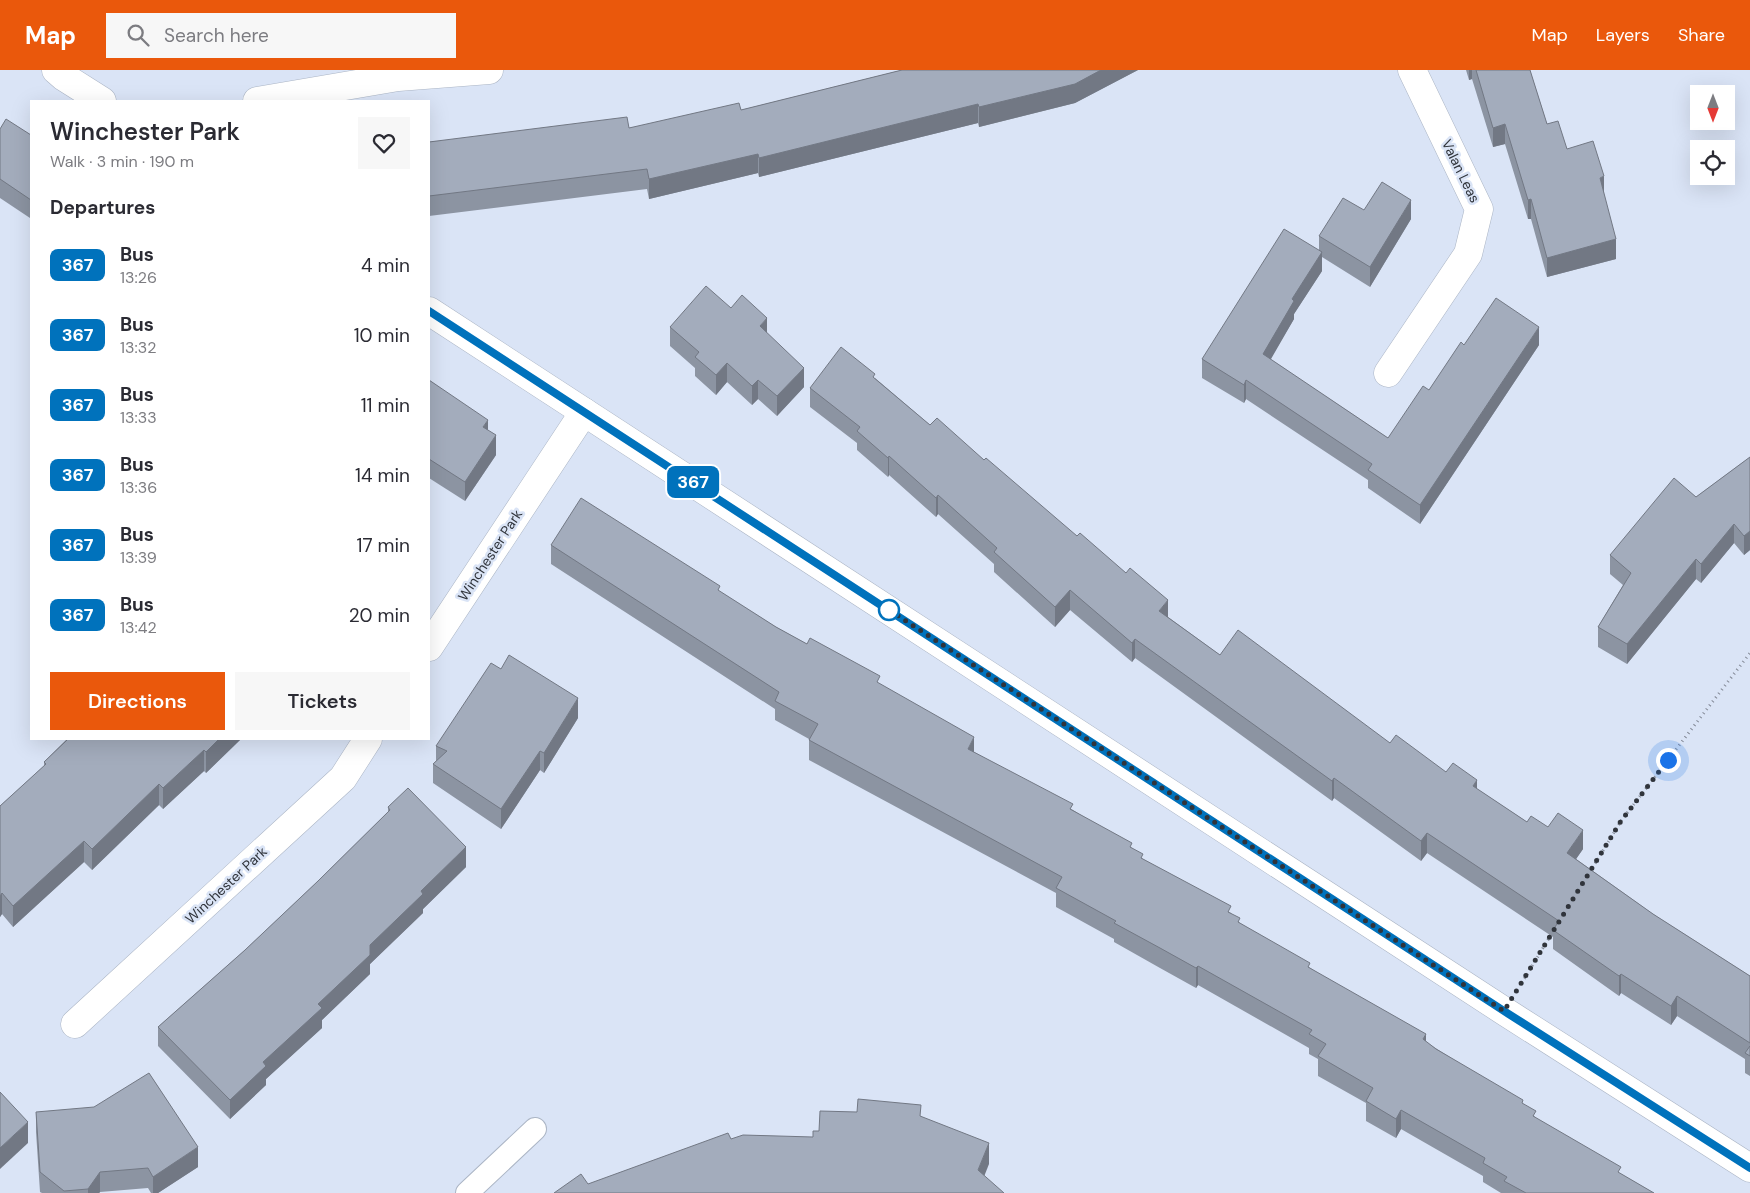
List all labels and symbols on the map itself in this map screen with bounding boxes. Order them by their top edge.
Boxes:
north arrow [1690,85,1735,130]
street label: Valan Leas [1438,136,1484,206]
line badge: 367 [664,466,722,498]
street label: Winchester Park [454,506,526,604]
unlabelled marker [878,599,900,621]
your location [1656,748,1681,773]
street label: Winchester Park [181,842,271,928]

